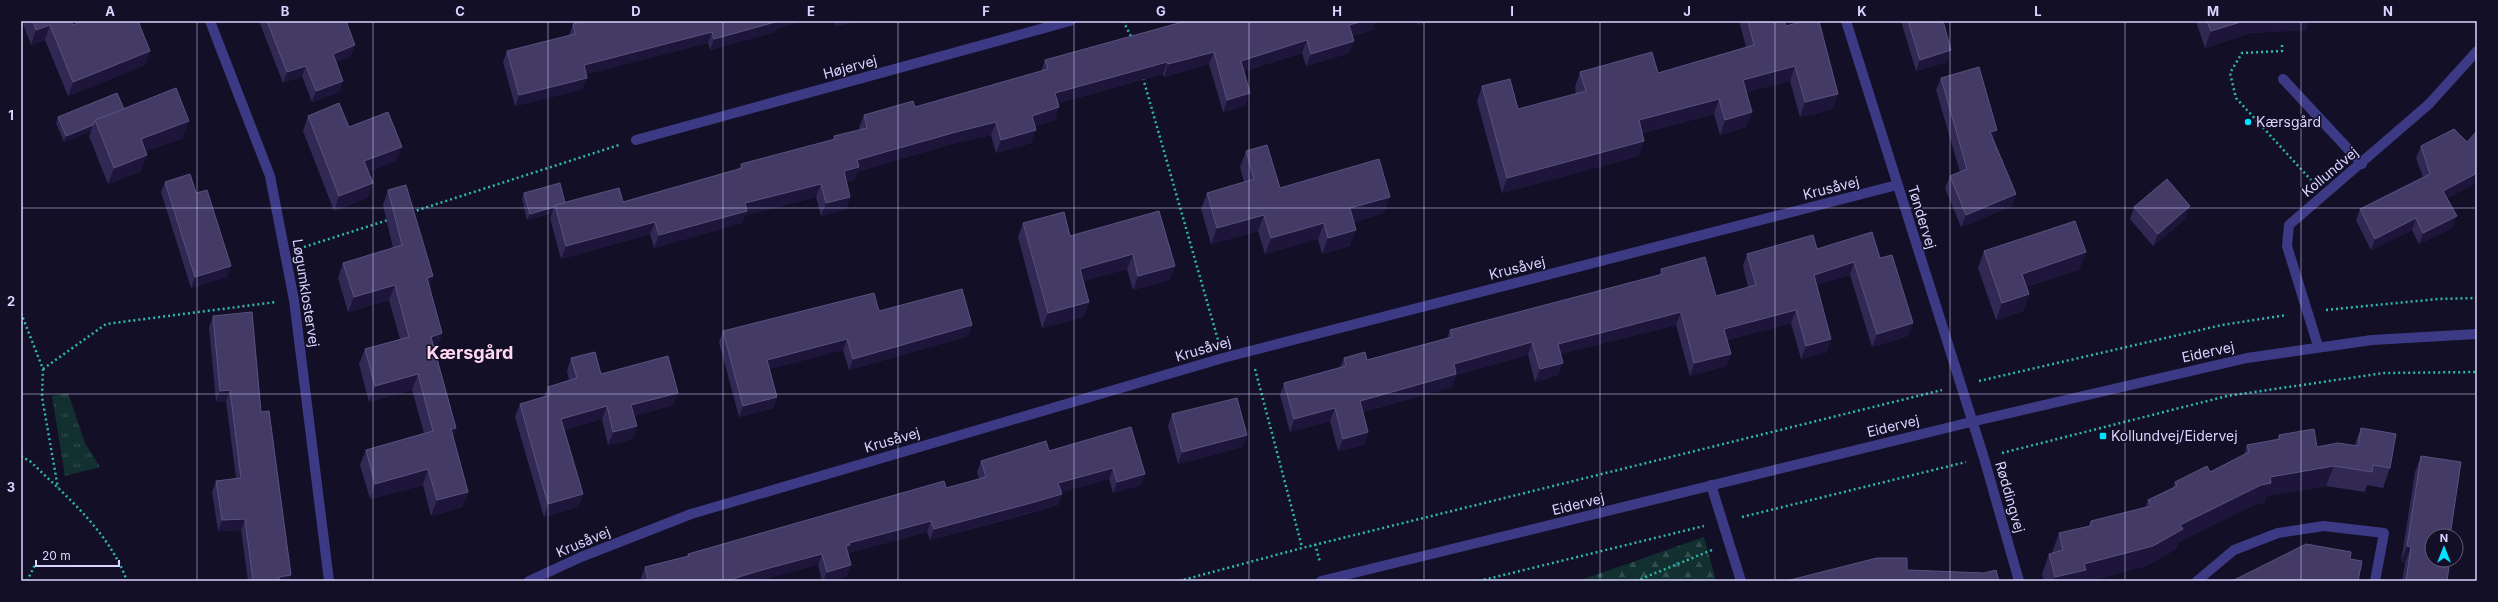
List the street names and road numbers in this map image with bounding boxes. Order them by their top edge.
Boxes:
street label: Højervej [821,51,879,82]
street label: Kollundvej [2298,143,2361,200]
street label: Krusåvej [1801,172,1861,203]
street label: Tøndervej [1905,183,1940,251]
street label: Løgumklostervej [290,237,323,348]
street label: Krusåvej [1487,252,1547,283]
street label: Krusåvej [1173,332,1233,365]
street label: Eidervej [2180,338,2236,365]
street label: Eidervej [1865,411,1921,440]
street label: Krusåvej [862,423,922,456]
street label: Røddingvej [1992,459,2029,535]
street label: Eidervej [1550,489,1606,518]
street label: Krusåvej [553,523,612,561]

